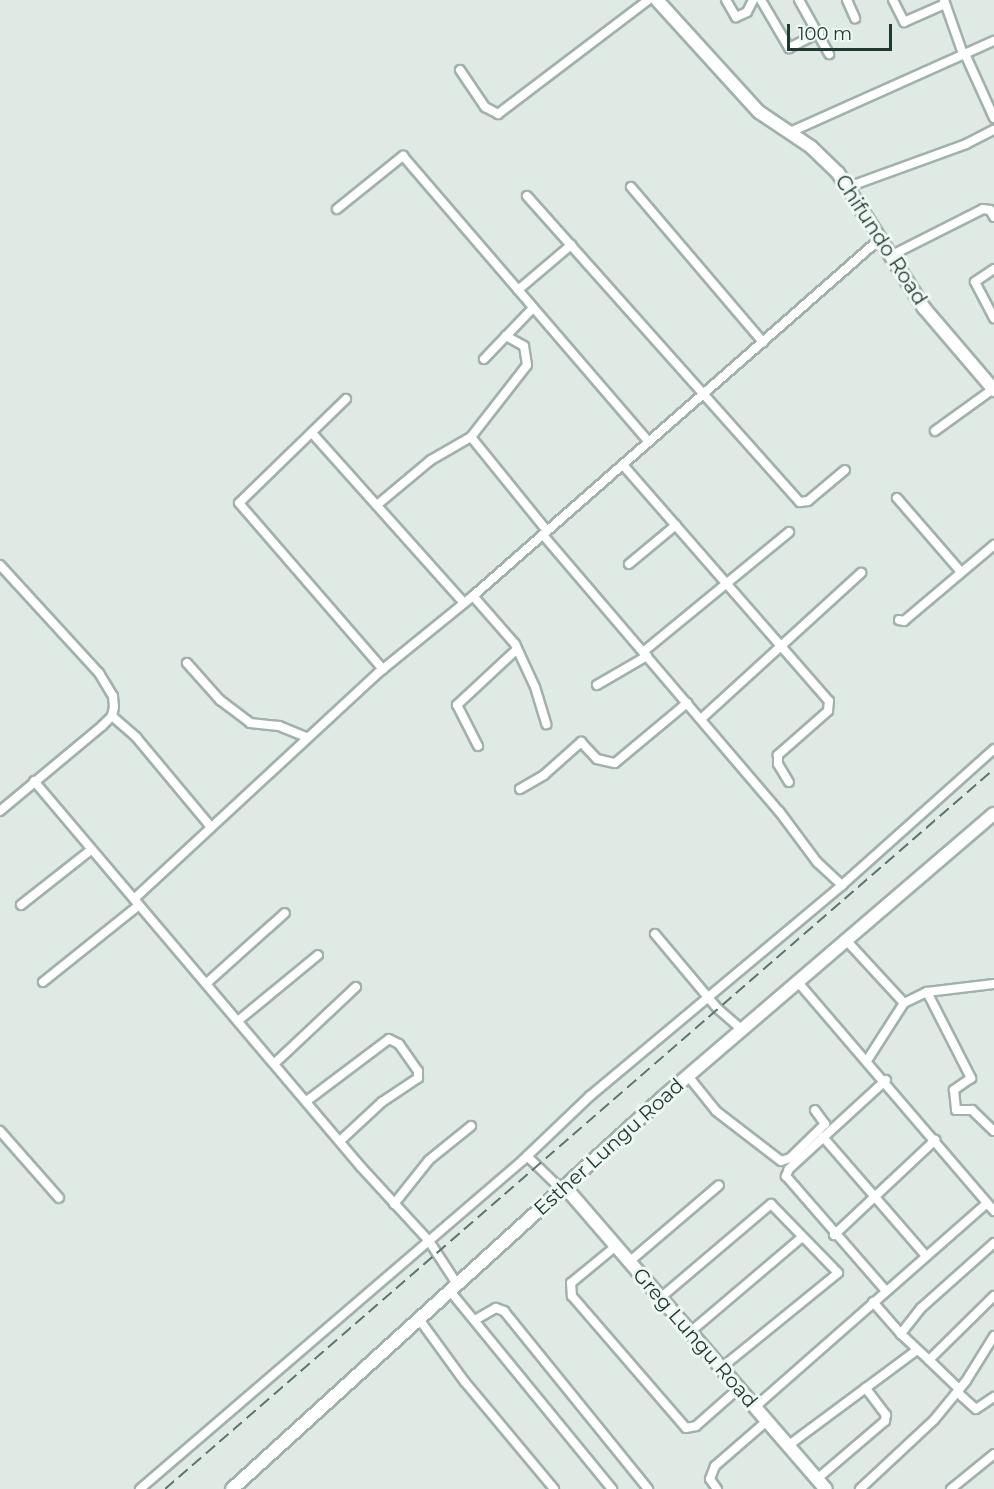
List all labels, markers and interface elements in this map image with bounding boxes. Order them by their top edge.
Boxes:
scale bar [790,12,895,50]
text: 100 m [798,23,852,45]
street label: Chifundo Road [830,170,932,310]
street label: Esther Lungu Road [529,1073,689,1221]
street label: Greg Lungu Road [628,1263,762,1413]

